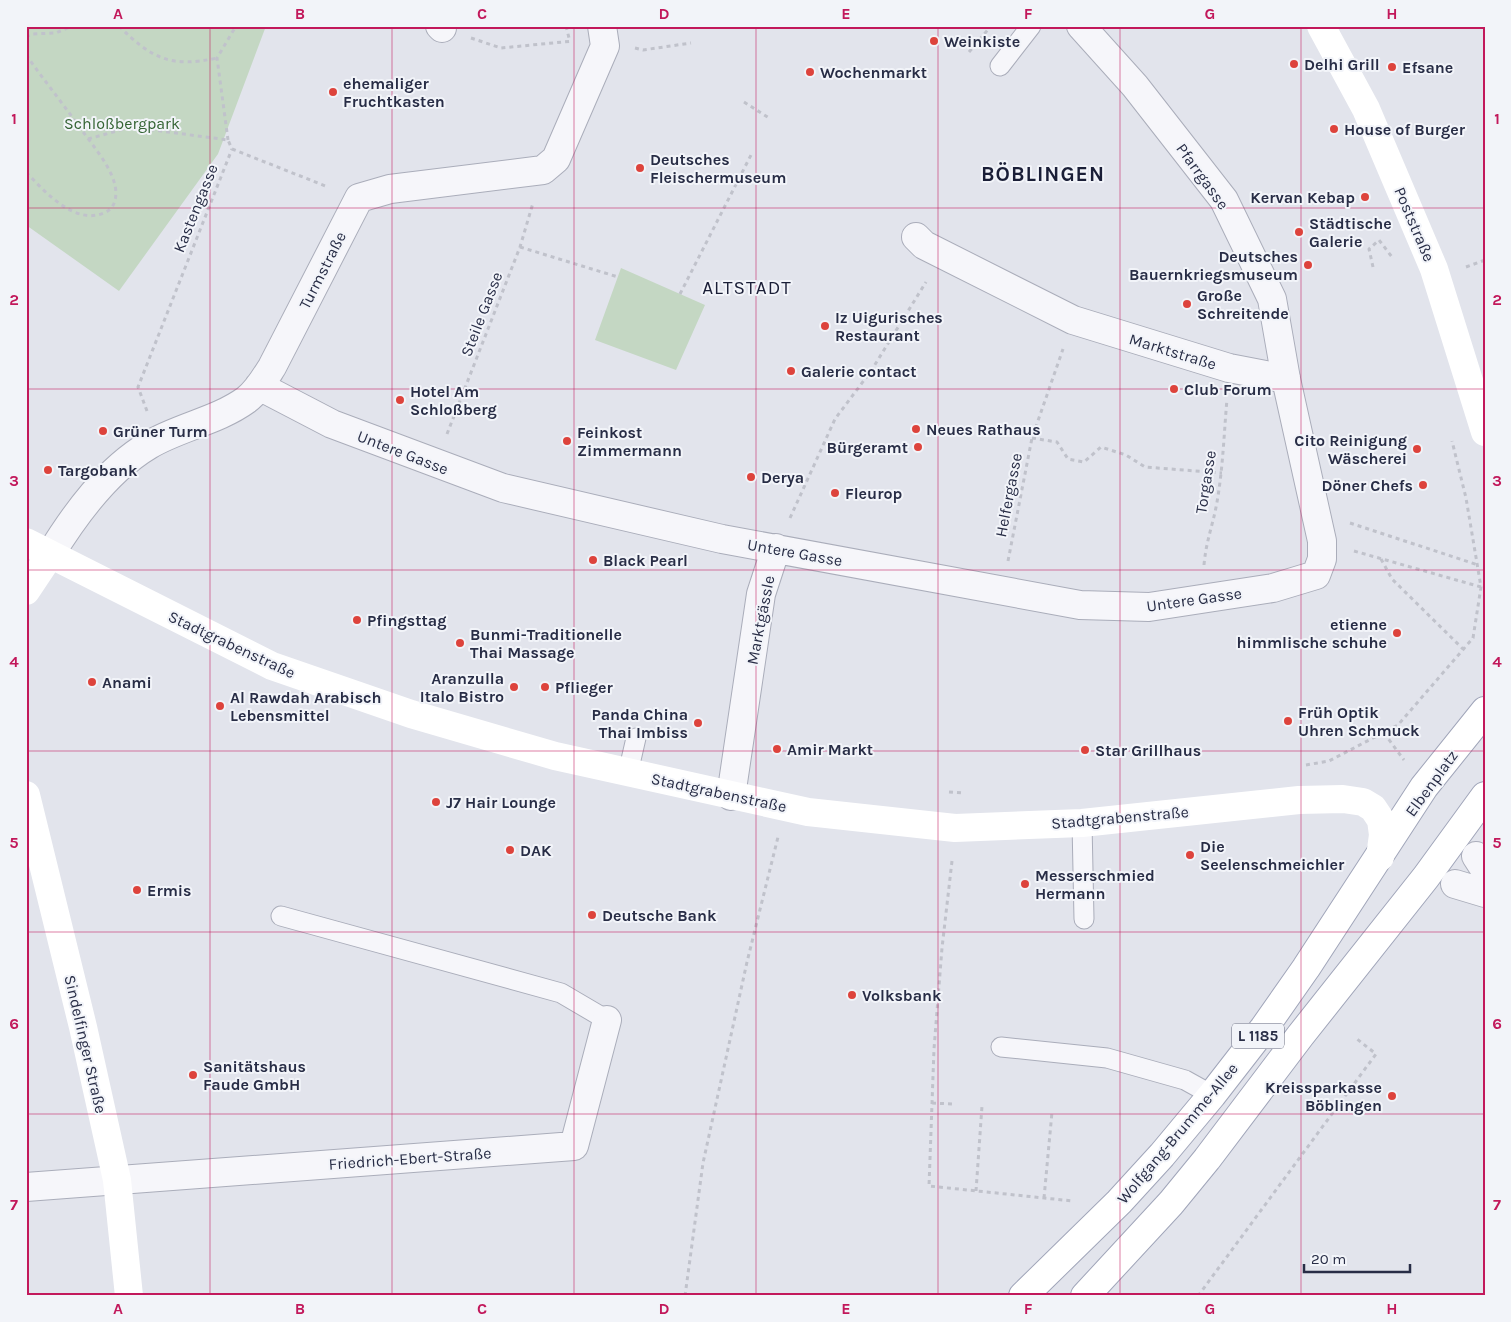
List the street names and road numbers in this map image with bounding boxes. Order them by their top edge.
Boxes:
street label: Pfarrgasse [1172,139,1233,213]
street label: Kastengasse [169,161,222,255]
street label: Poststraße [1390,184,1439,264]
street label: Turmstraße [295,228,350,312]
street label: Steile Gasse [457,269,506,359]
street label: Marktstraße [1127,329,1219,374]
street label: Untere Gasse [354,426,451,479]
street label: Torgasse [1191,449,1220,515]
street label: Helfergasse [991,451,1026,539]
street label: Untere Gasse [746,535,844,570]
street label: Marktgässle [743,574,778,666]
street label: Untere Gasse [1145,583,1243,616]
street label: Stadtgrabenstraße [165,607,298,682]
street label: Elbenplatz [1401,747,1462,820]
street label: Stadtgrabenstraße [649,769,788,816]
street label: Stadtgrabenstraße [1050,802,1190,833]
street label: Sindelfinger Straße [60,973,111,1115]
road number: L 1185 [1232,1024,1284,1048]
street label: Wolfgang-Brumme-Allee [1113,1059,1242,1208]
street label: Friedrich-Ebert-Straße [328,1143,492,1174]

